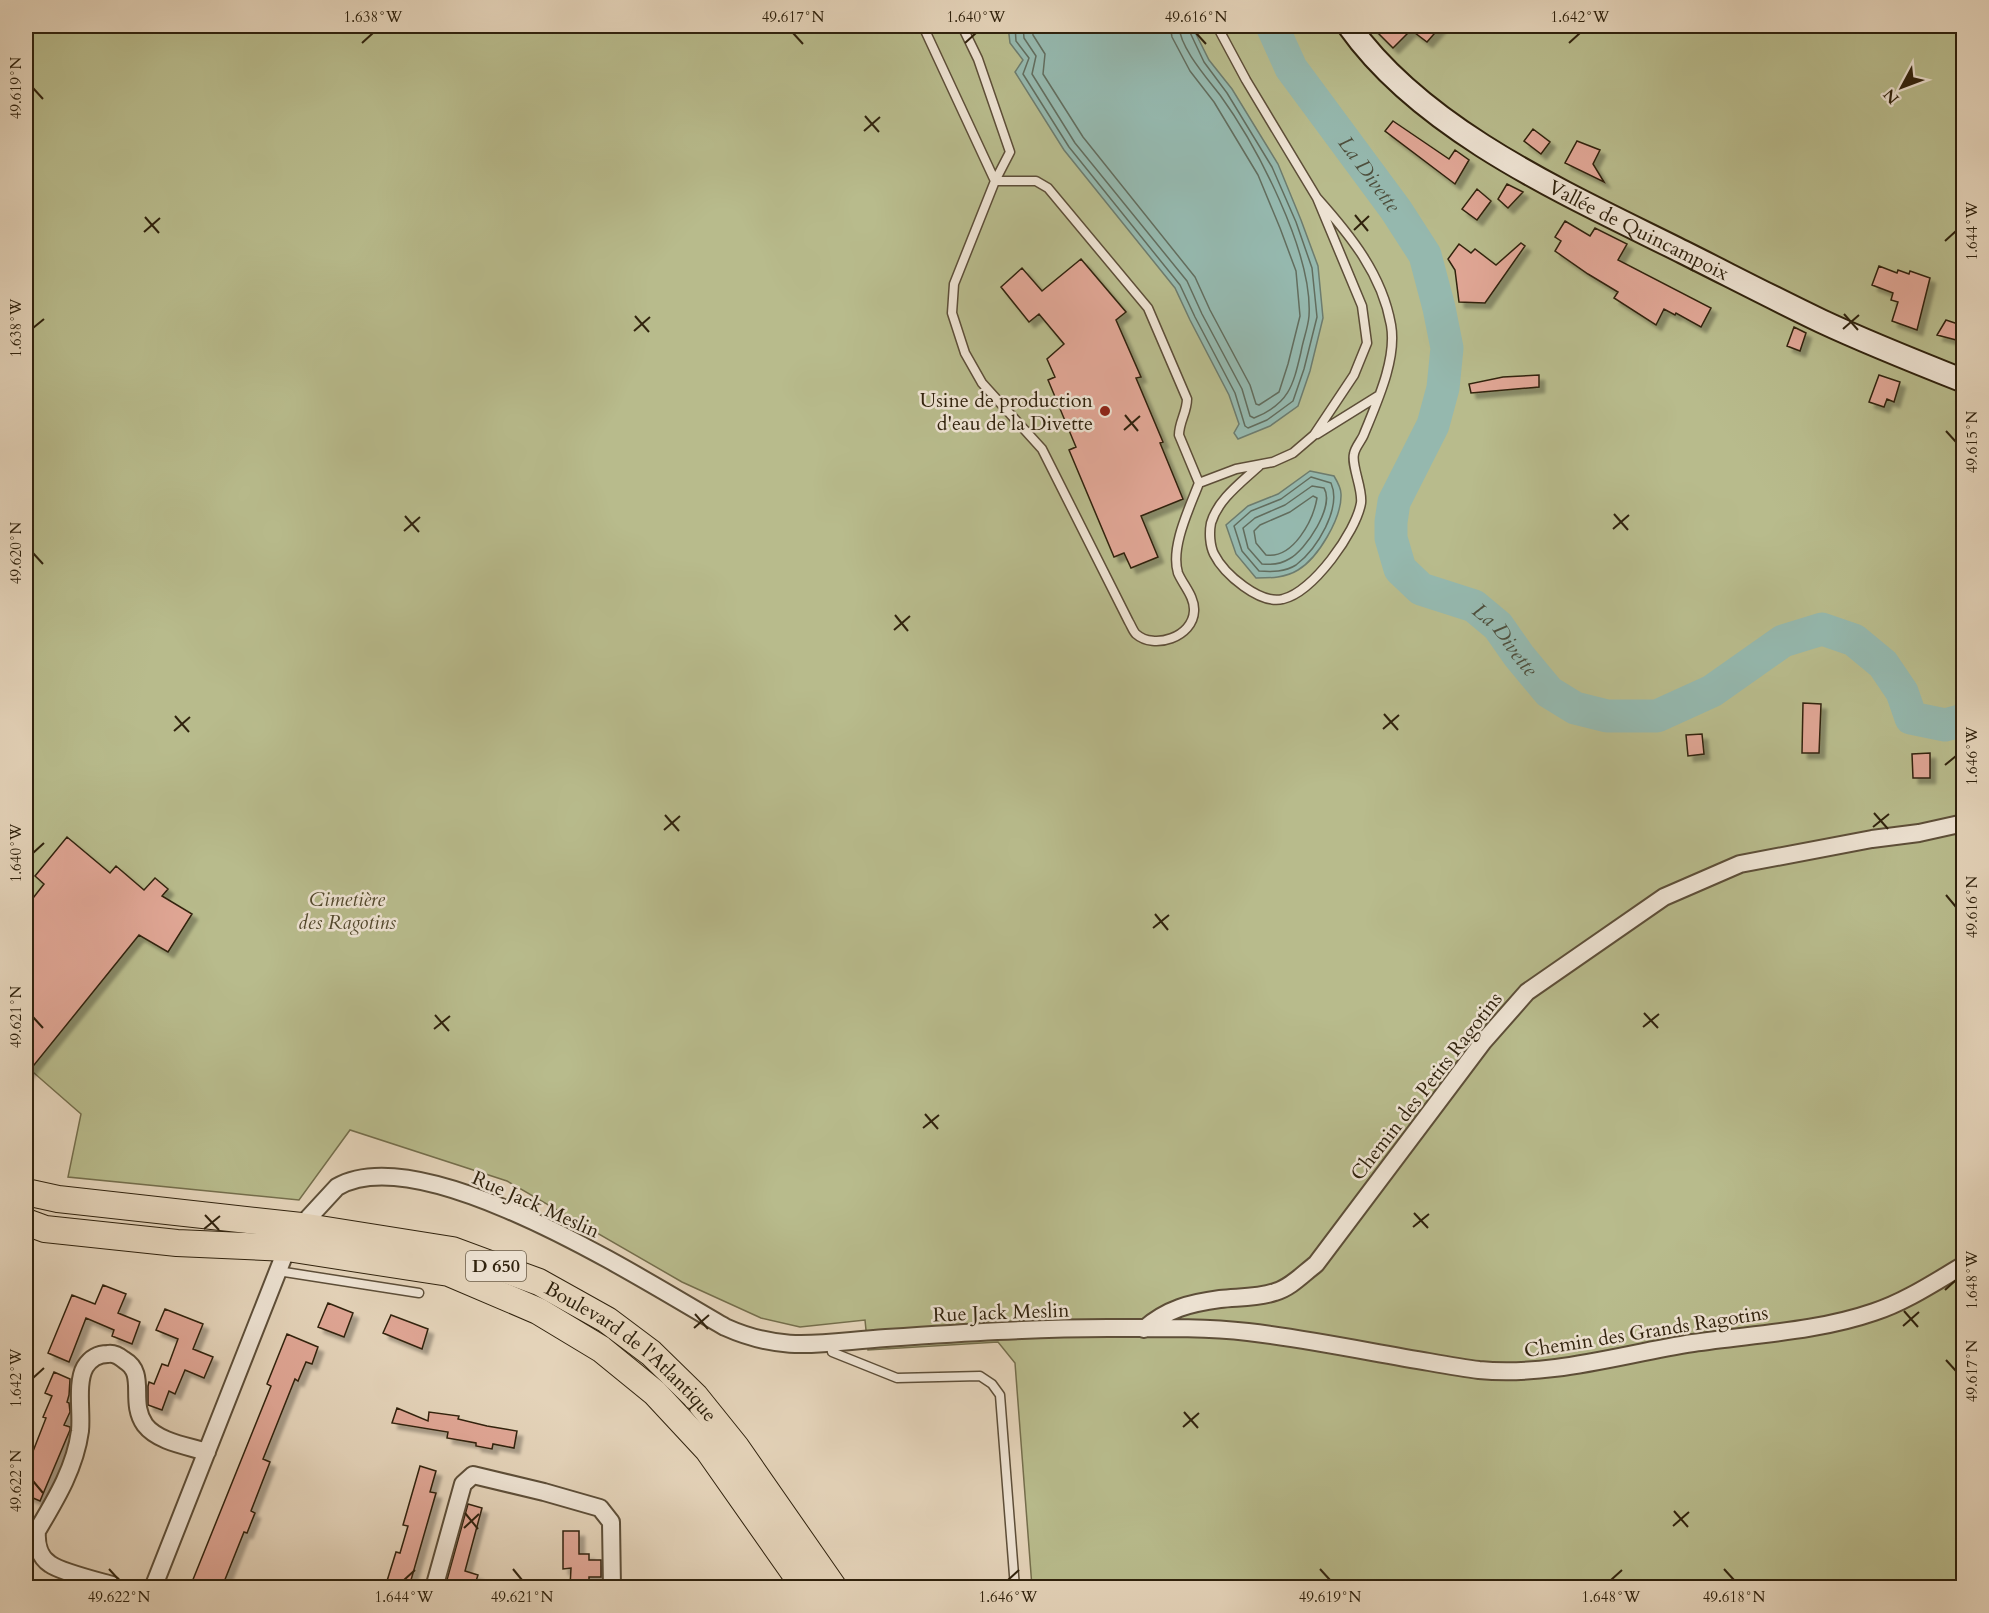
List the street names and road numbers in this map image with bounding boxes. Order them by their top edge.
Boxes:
street label: Vallée de Quincampoix [1543,174,1734,287]
street label: Chemin des Petits Ragotins [1344,987,1509,1186]
street label: Rue Jack Meslin [468,1164,604,1245]
road number: D 650 [466,1251,526,1281]
street label: Boulevard de l'Atlantique [540,1275,723,1428]
street label: Rue Jack Meslin [932,1297,1070,1328]
street label: Chemin des Grands Ragotins [1522,1299,1770,1364]

